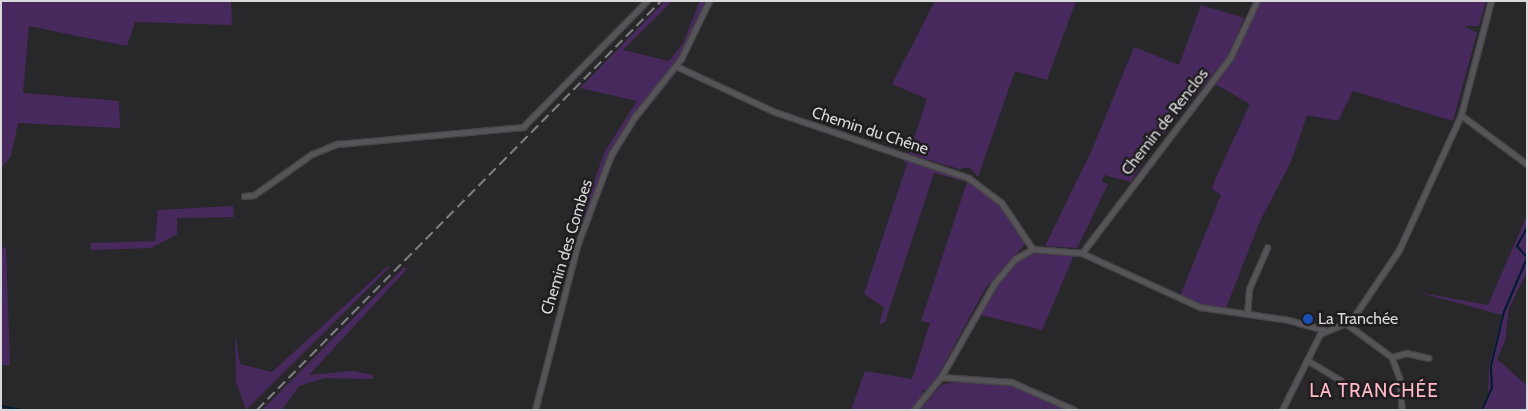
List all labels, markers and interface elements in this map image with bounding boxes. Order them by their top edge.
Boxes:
street label: Chemin de Renclos [1117,65,1213,179]
street label: Chemin du Chêne [809,103,931,159]
street label: Chemin des Combes [537,177,597,317]
place label: La Tranchée [1318,309,1398,329]
marker: La Tranchée [1302,313,1314,325]
district label: LA TRANCHÉE [1308,380,1440,402]

